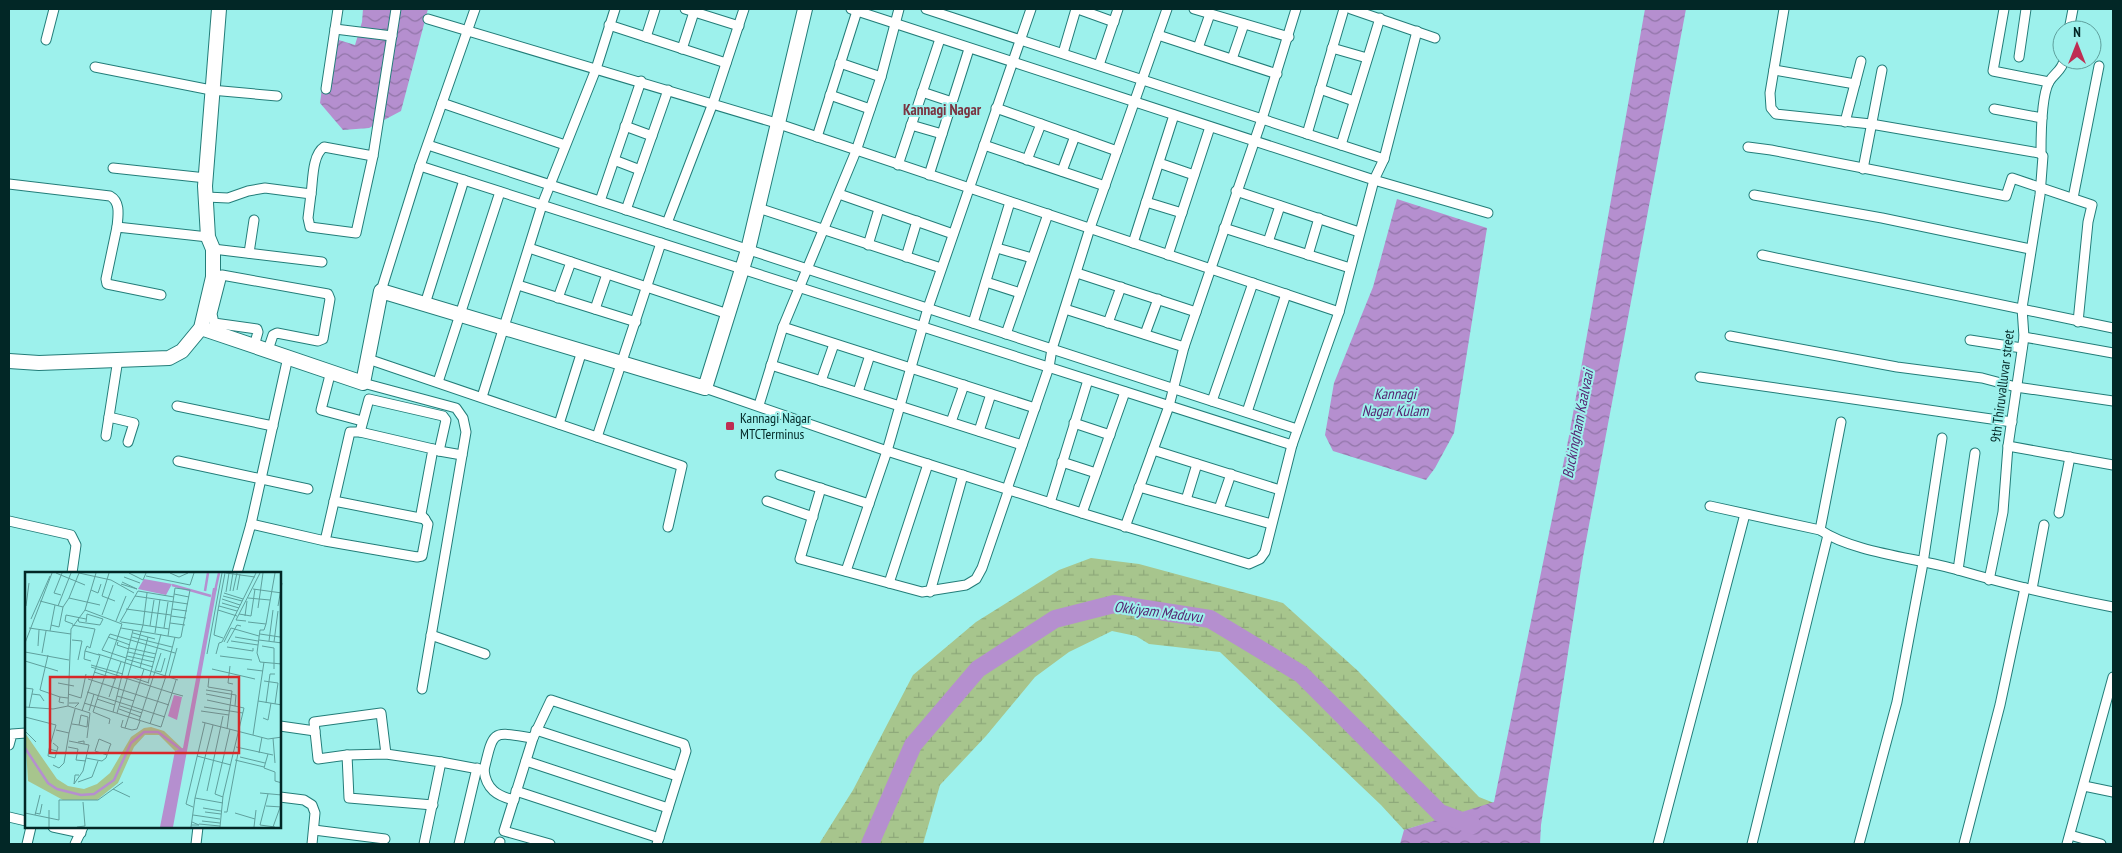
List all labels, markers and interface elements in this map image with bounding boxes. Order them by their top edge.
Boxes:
north arrow [2052,20,2102,70]
text: N [2073,23,2081,41]
district label: Kannagi Nagar [903,100,982,119]
street label: 9th Thiruvalluvar street [1986,328,2018,443]
water label: Buckingham Kaalvaai [1558,366,1598,480]
water label: Kannagi Nagar Kulam [1362,384,1430,420]
place label: Kannagi Nagar MTCTerminus [740,409,811,443]
marker: Kannagi Nagar MTCTerminus [724,420,736,432]
inset map [25,572,281,828]
water label: Okkiyam Maduvu [1113,597,1205,627]

